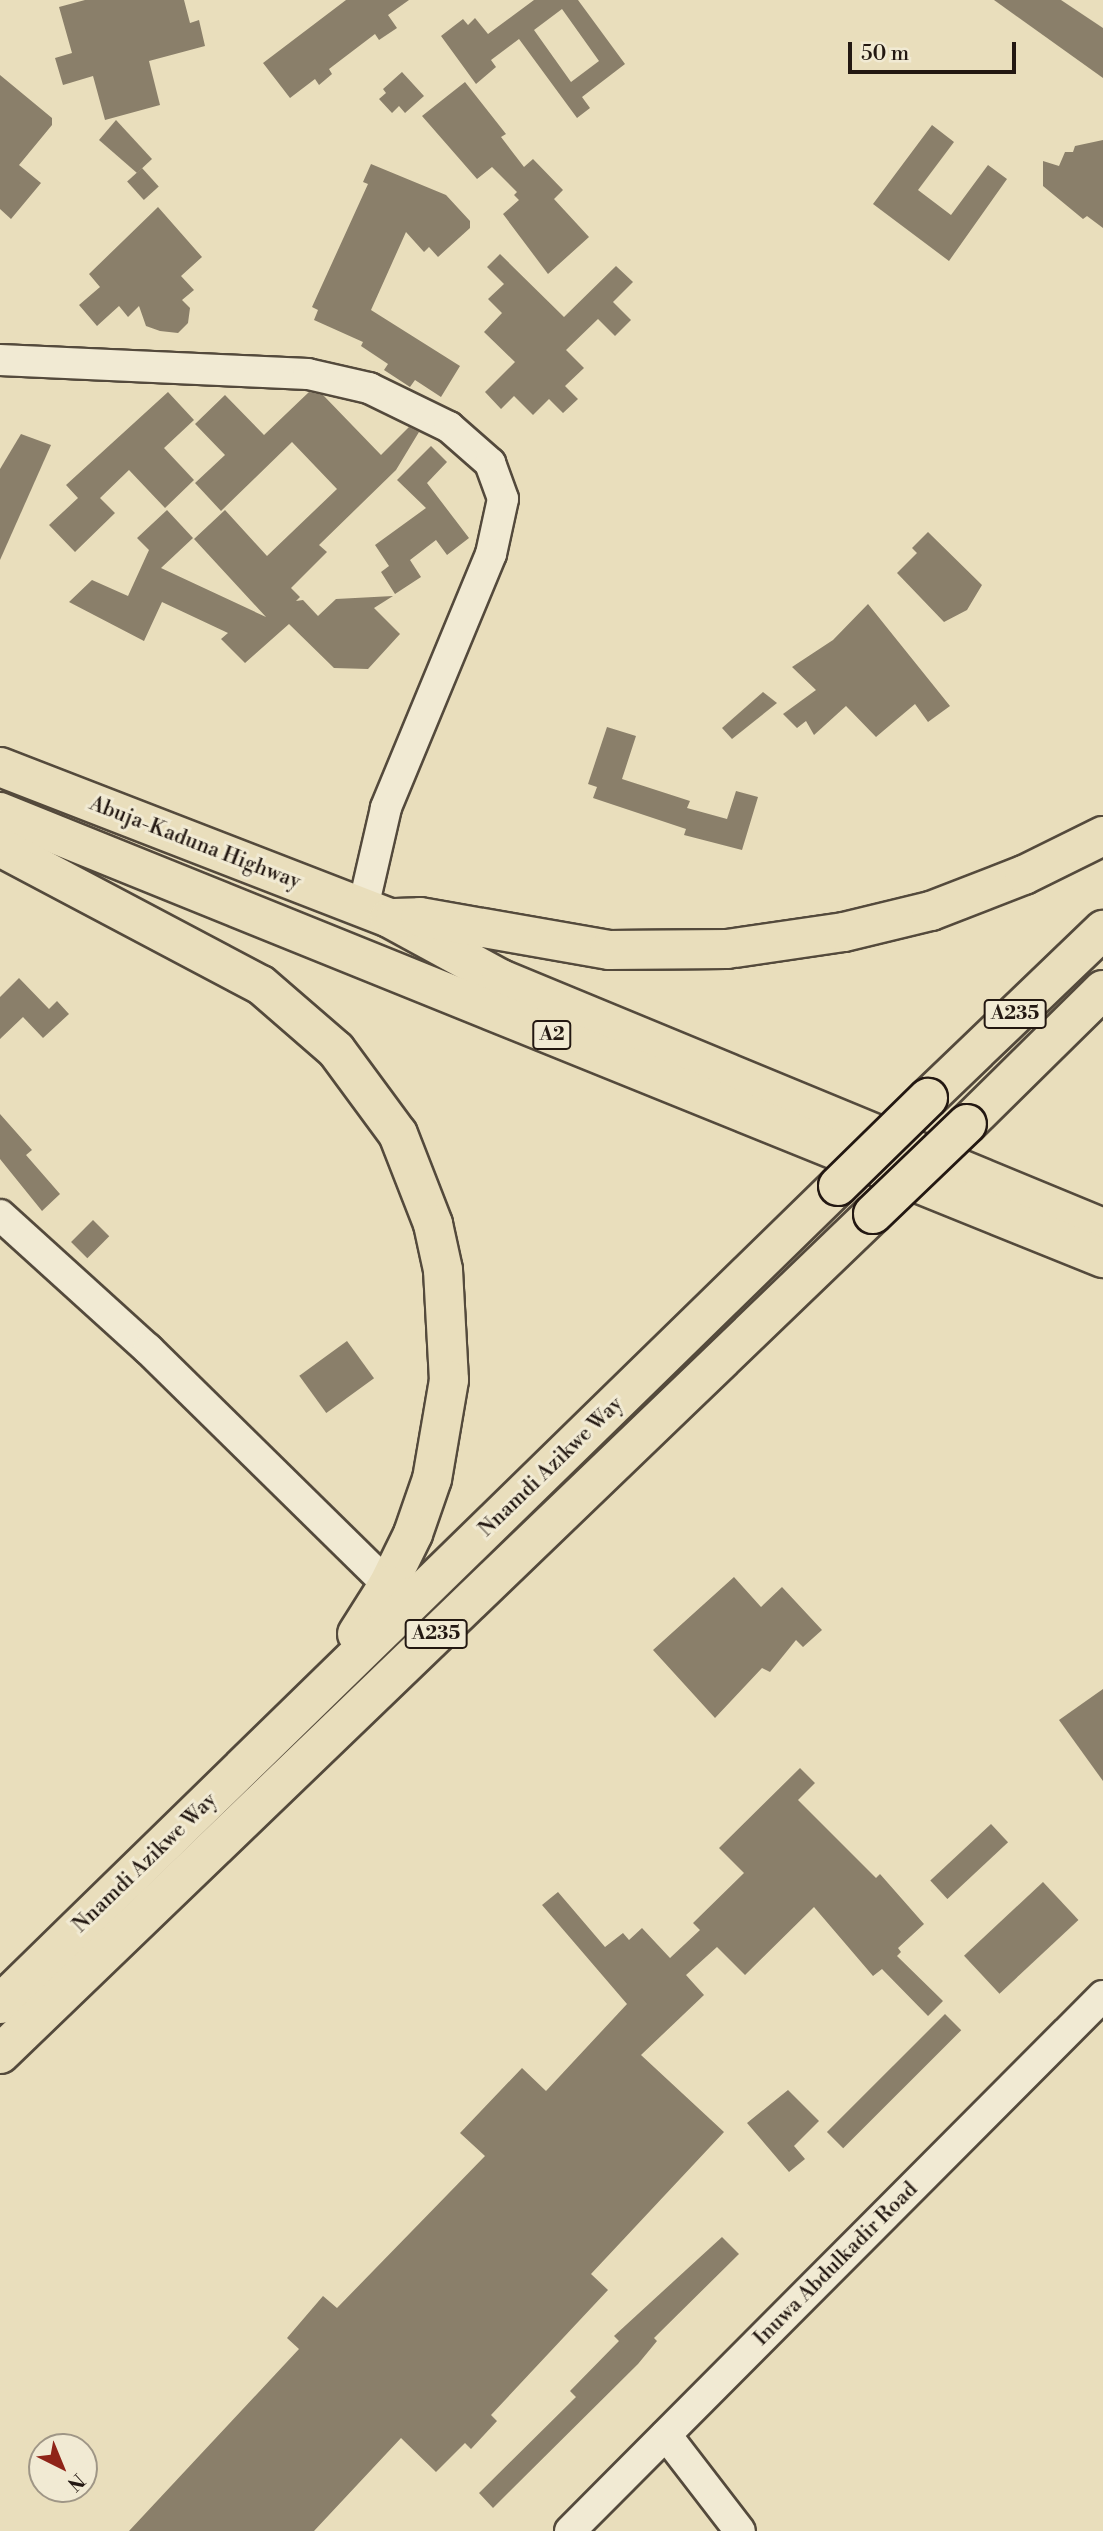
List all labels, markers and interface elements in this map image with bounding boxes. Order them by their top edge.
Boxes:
scale bar [851,28,1019,72]
text: 50 m [861,41,909,67]
street label: Abuja-Kaduna Highway [86,791,304,895]
road number: A235 [984,998,1046,1030]
road number: A2 [531,1020,573,1050]
street label: Nnamdi Azikwe Way [474,1392,628,1542]
road number: A235 [404,1618,467,1650]
street label: Nnamdi Azikwe Way [68,1788,222,1938]
street label: Inuwa Abdulkadir Road [749,2177,923,2351]
north arrow [28,2433,98,2503]
text: N [62,2468,90,2496]

